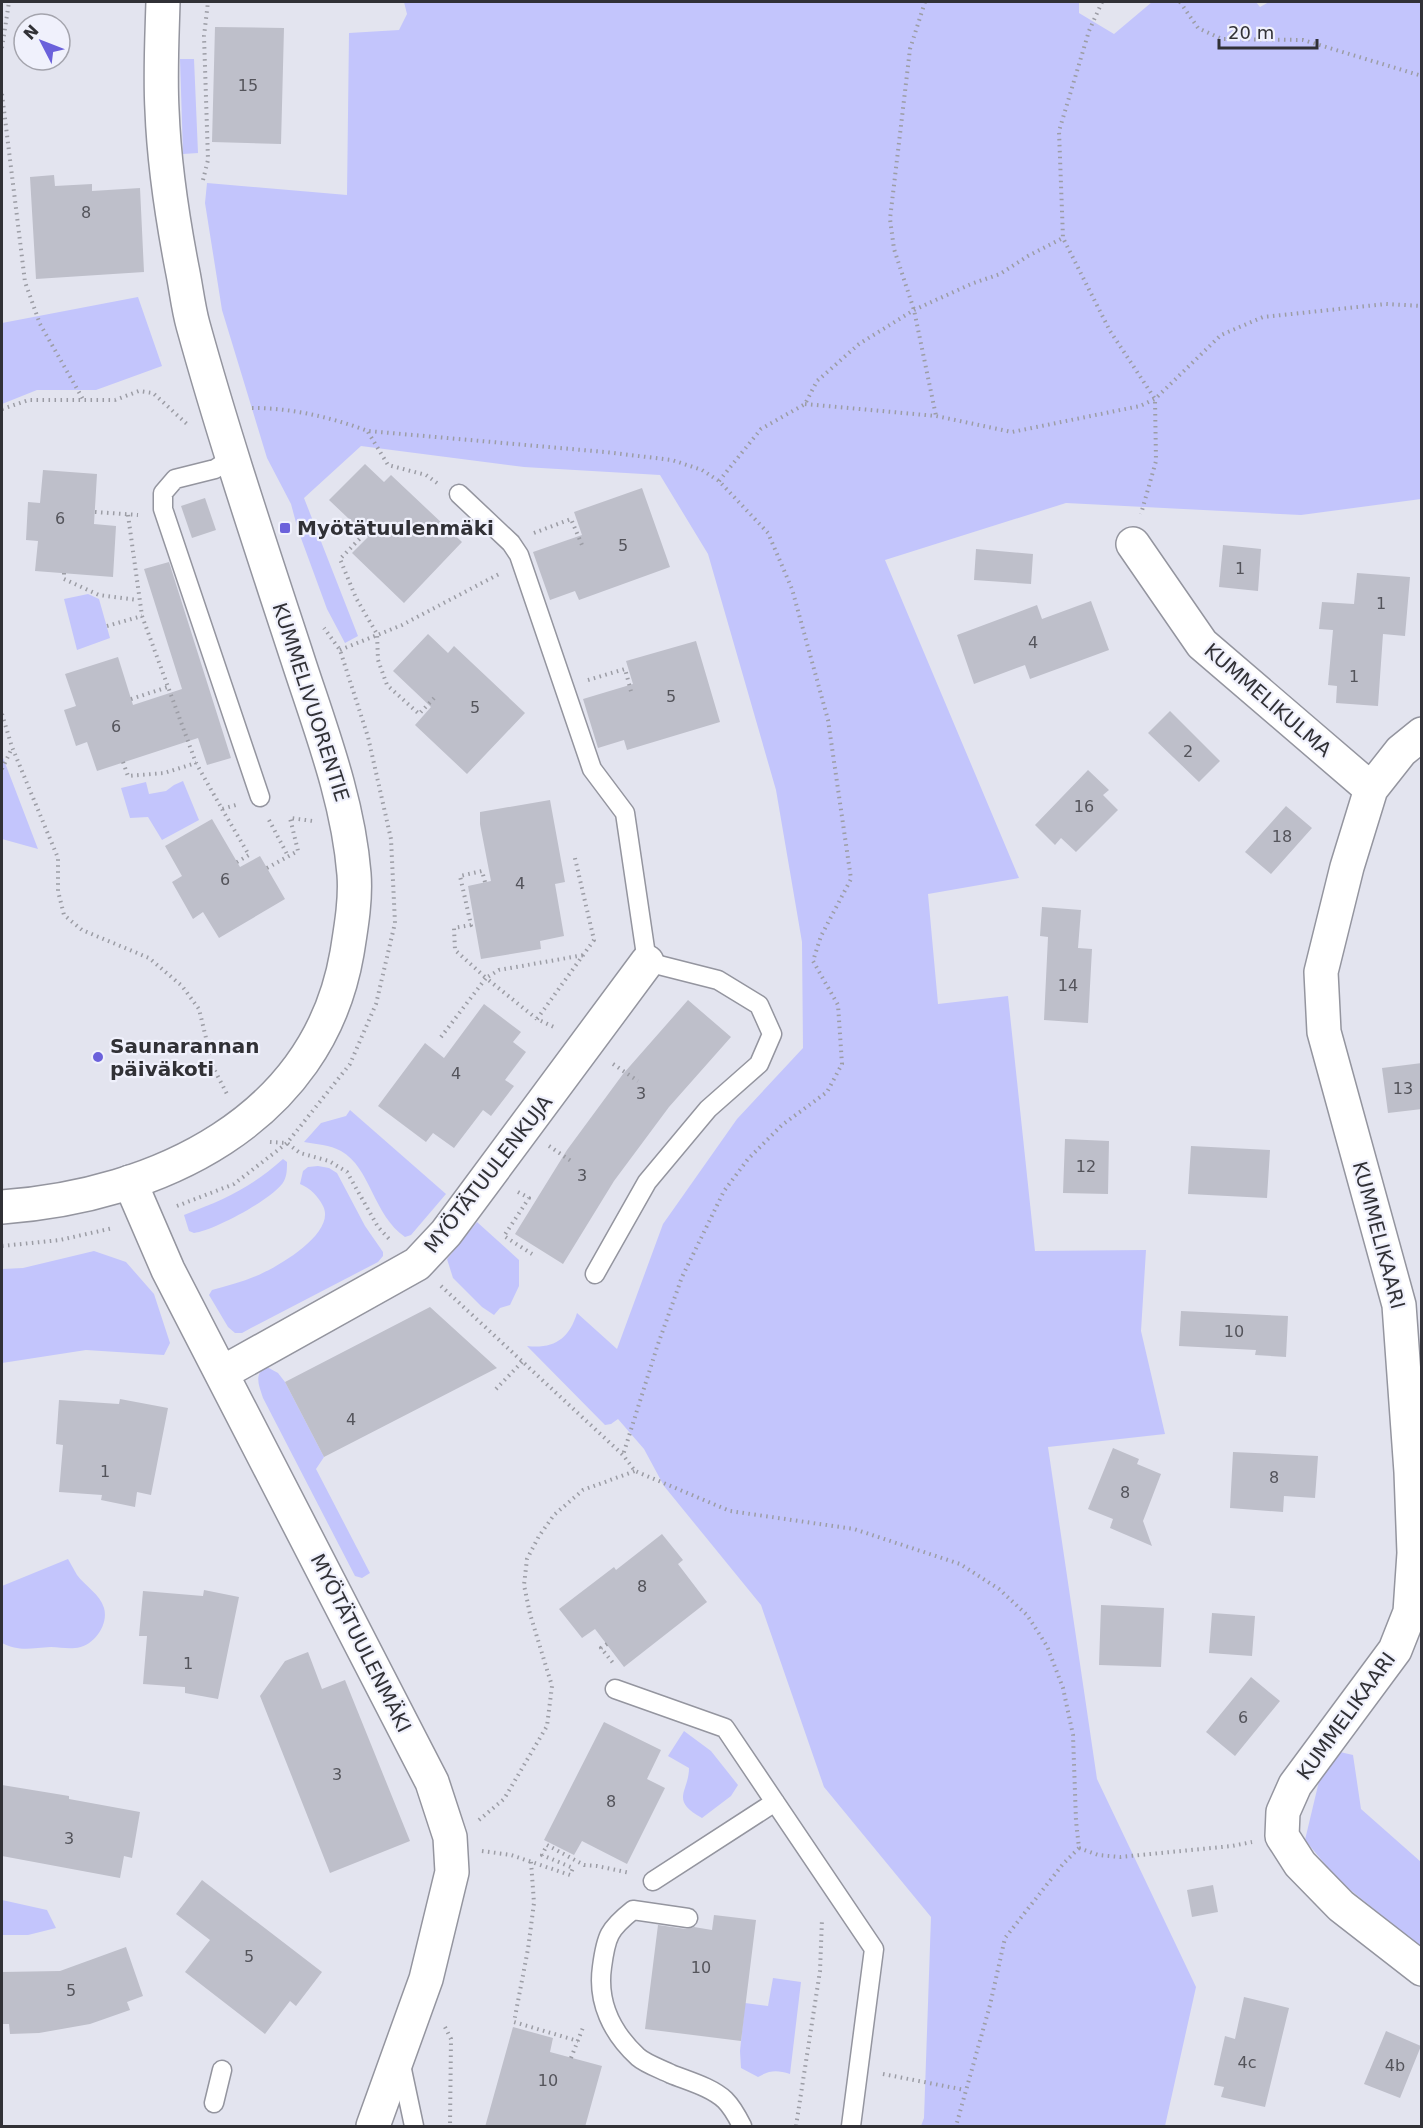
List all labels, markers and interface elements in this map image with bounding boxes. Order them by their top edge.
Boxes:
north arrow [12,12,72,72]
scale bar [1219,12,1316,50]
text: N [20,21,43,44]
text: 20 m [1228,22,1274,43]
house number: 15 [238,76,258,95]
house number: 8 [81,203,91,222]
house number: 6 [55,509,65,528]
place label: Myötätuulenmäki [297,516,494,540]
marker: Myötätuulenmäki [278,521,292,535]
house number: 5 [618,536,628,555]
house number: 1 [1235,559,1245,578]
house number: 1 [1376,594,1386,613]
street label: KUMMELIVUORENTIE [267,600,355,804]
house number: 4 [1028,633,1038,652]
street label: KUMMELIKULMA [1199,638,1337,762]
house number: 1 [1349,667,1359,686]
house number: 5 [666,687,676,706]
house number: 5 [470,698,480,717]
house number: 6 [111,717,121,736]
house number: 2 [1183,742,1193,761]
house number: 16 [1074,797,1094,816]
house number: 18 [1272,827,1292,846]
house number: 6 [220,870,230,889]
house number: 4 [515,874,525,893]
house number: 14 [1058,976,1078,995]
place label: Saunarannan päiväkoti [110,1034,259,1081]
marker: Saunarannan päiväkoti [91,1050,105,1064]
house number: 4 [451,1064,461,1083]
house number: 13 [1393,1079,1413,1098]
house number: 3 [636,1084,646,1103]
street label: MYÖTÄTUULENKUJA [419,1090,557,1258]
house number: 12 [1076,1157,1096,1176]
street label: KUMMELIKAARI [1348,1159,1410,1311]
house number: 3 [577,1166,587,1185]
house number: 10 [1224,1322,1244,1341]
house number: 4 [346,1410,356,1429]
house number: 1 [100,1462,110,1481]
house number: 8 [1269,1468,1279,1487]
house number: 8 [1120,1483,1130,1502]
street label: MYÖTÄTUULENMÄKI [306,1550,416,1736]
house number: 8 [637,1577,647,1596]
street label: KUMMELIKAARI [1292,1648,1400,1784]
house number: 1 [183,1654,193,1673]
house number: 6 [1238,1708,1248,1727]
house number: 3 [332,1765,342,1784]
house number: 8 [606,1792,616,1811]
house number: 3 [64,1829,74,1848]
house number: 5 [244,1947,254,1966]
house number: 10 [691,1958,711,1977]
house number: 5 [66,1981,76,2000]
house number: 4c [1238,2053,1256,2072]
house number: 4b [1385,2056,1405,2075]
house number: 10 [538,2071,558,2090]

